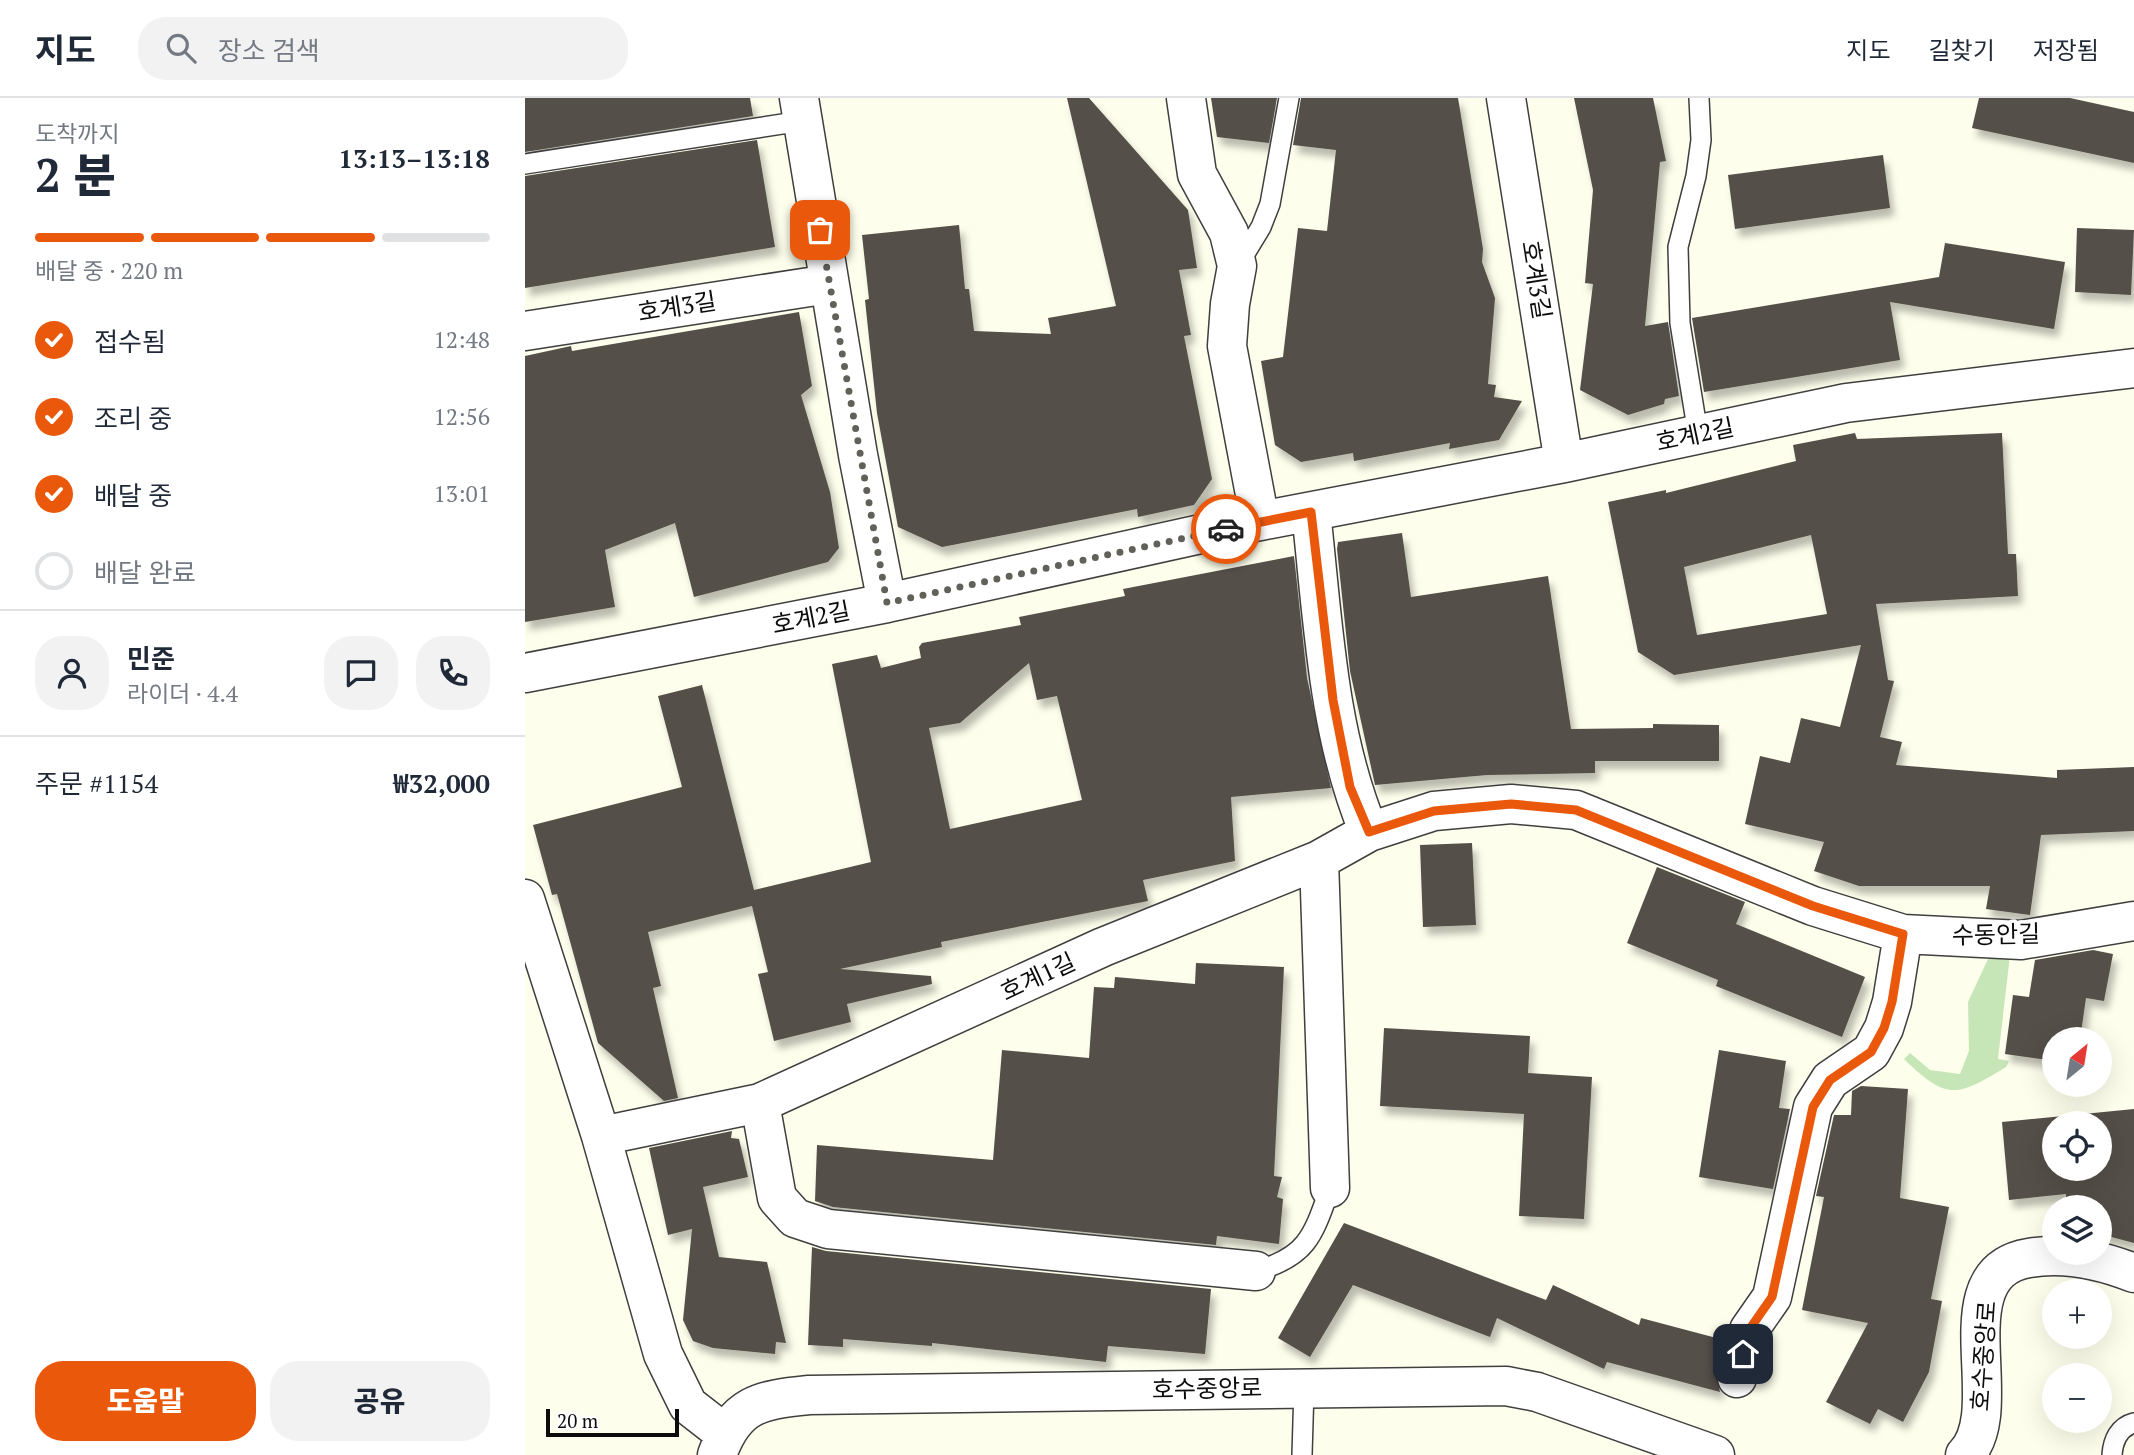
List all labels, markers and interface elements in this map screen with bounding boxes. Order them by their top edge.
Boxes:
search box [138,17,628,80]
text: 지도 [35,28,96,71]
icon: search [162,29,200,67]
text: 장소 검색 [218,33,320,67]
text: 지도 [1846,34,1891,66]
text: 길찾기 [1929,34,1995,66]
text: 저장됨 [2033,34,2099,66]
text: 도착까지 [35,118,120,149]
text: 13:13–13:18 [338,141,490,175]
text: 2 분 [35,144,116,205]
pin [790,200,850,260]
icon: bag [801,211,839,249]
street label: 호계3길 [1515,238,1559,321]
text: 배달 중 · 220 m [35,255,183,286]
street label: 호계3길 [635,284,718,328]
icon: check [35,321,73,359]
text: 접수됨 [94,324,166,358]
text: 12:48 [433,324,490,355]
icon: check [35,398,73,436]
text: 조리 중 [94,401,172,435]
text: 12:56 [433,401,490,432]
street label: 호계2길 [1653,410,1737,458]
icon: check [35,475,73,513]
text: 배달 중 [94,478,172,512]
text: 13:01 [433,478,490,509]
courier [1191,494,1261,564]
icon: car [1207,510,1245,548]
text: 배달 완료 [94,555,196,589]
street label: 호계2길 [769,594,853,640]
button: person [35,636,109,710]
button: chat [324,636,398,710]
button: phone [416,636,490,710]
text: 민준 [127,641,175,675]
text: 라이더 · 4.4 [127,678,238,709]
text: 주문 #1154 [35,766,158,800]
text: ₩32,000 [393,766,490,800]
street label: 수동안길 [1952,917,2040,951]
street label: 호계1길 [995,945,1080,1007]
north arrow [2042,1027,2112,1097]
map controls [2042,1027,2112,1433]
button: locate [2042,1111,2112,1181]
button: layers [2042,1195,2112,1265]
button: + [2042,1279,2112,1349]
street label: 호수중앙로 [1963,1300,2003,1412]
pin [1713,1324,1773,1384]
icon: home [1724,1335,1762,1373]
button: 도움말 [35,1361,256,1441]
button: 공유 [270,1361,490,1441]
button: − [2042,1363,2112,1433]
street label: 호수중앙로 [1152,1371,1262,1405]
scale bar [546,1406,679,1438]
text: 20 m [557,1408,598,1433]

